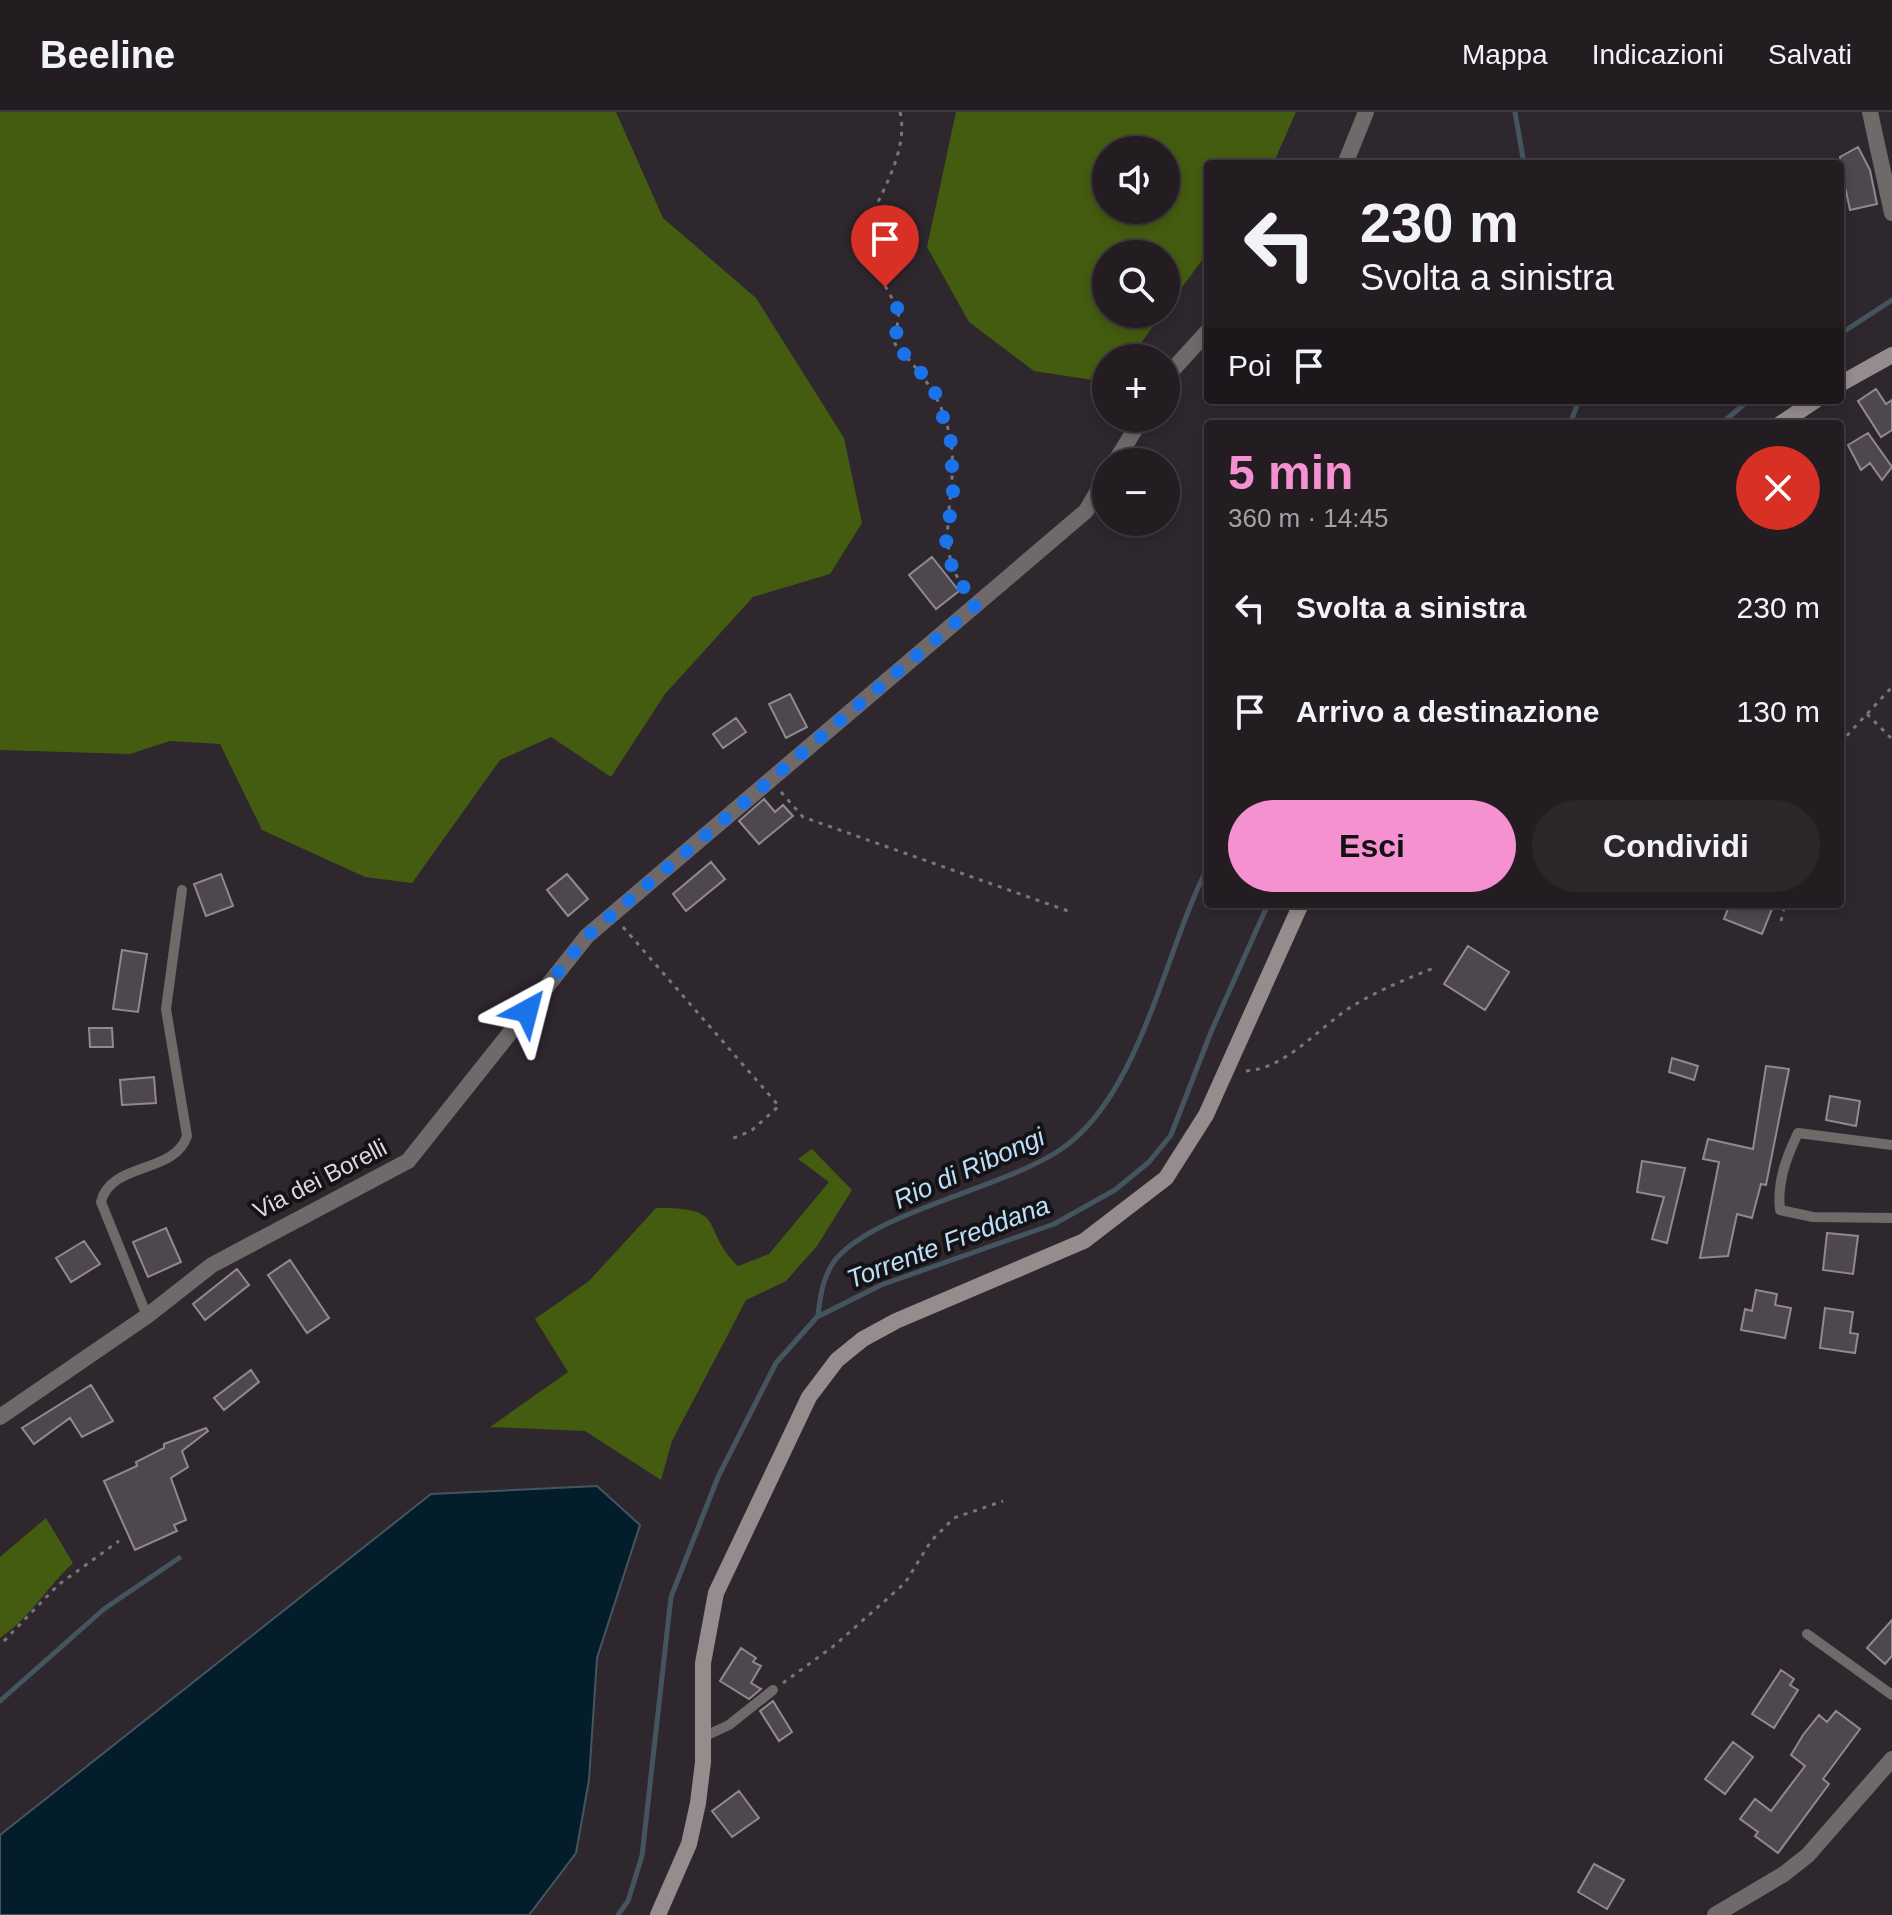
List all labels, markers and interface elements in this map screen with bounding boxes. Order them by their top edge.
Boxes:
text: Beeline [40,34,175,76]
text: Mappa [1462,39,1548,70]
text: Indicazioni [1592,39,1724,70]
text: Salvati [1768,39,1852,70]
map controls [1092,136,1180,536]
button: sound [1092,136,1180,224]
text: 230 m [1360,191,1519,254]
icon: left [1228,192,1332,296]
pin [851,205,919,287]
icon: arrive [863,217,907,261]
button: search [1092,240,1180,328]
text: Svolta a sinistra [1360,257,1614,298]
button: + [1092,344,1180,432]
icon: arrive [1287,344,1331,388]
text: Poi [1228,349,1271,382]
text: 5 min [1228,446,1353,499]
button: close [1736,446,1820,530]
button: − [1092,448,1180,536]
text: 360 m · 14:45 [1228,503,1388,533]
icon: left [1228,586,1272,630]
text: Svolta a sinistra [1296,591,1526,624]
text: 230 m [1737,591,1820,624]
icon: arrive [1228,690,1272,734]
text: Arrivo a destinazione [1296,695,1599,728]
text: 130 m [1737,695,1820,728]
button: Esci [1228,800,1516,892]
button: Condividi [1532,800,1820,892]
position arrow [485,969,569,1053]
water label: Rio di Ribongi [889,1121,1050,1215]
street label: Via dei Borelli [248,1133,391,1224]
water label: Torrente Freddana [843,1190,1053,1294]

